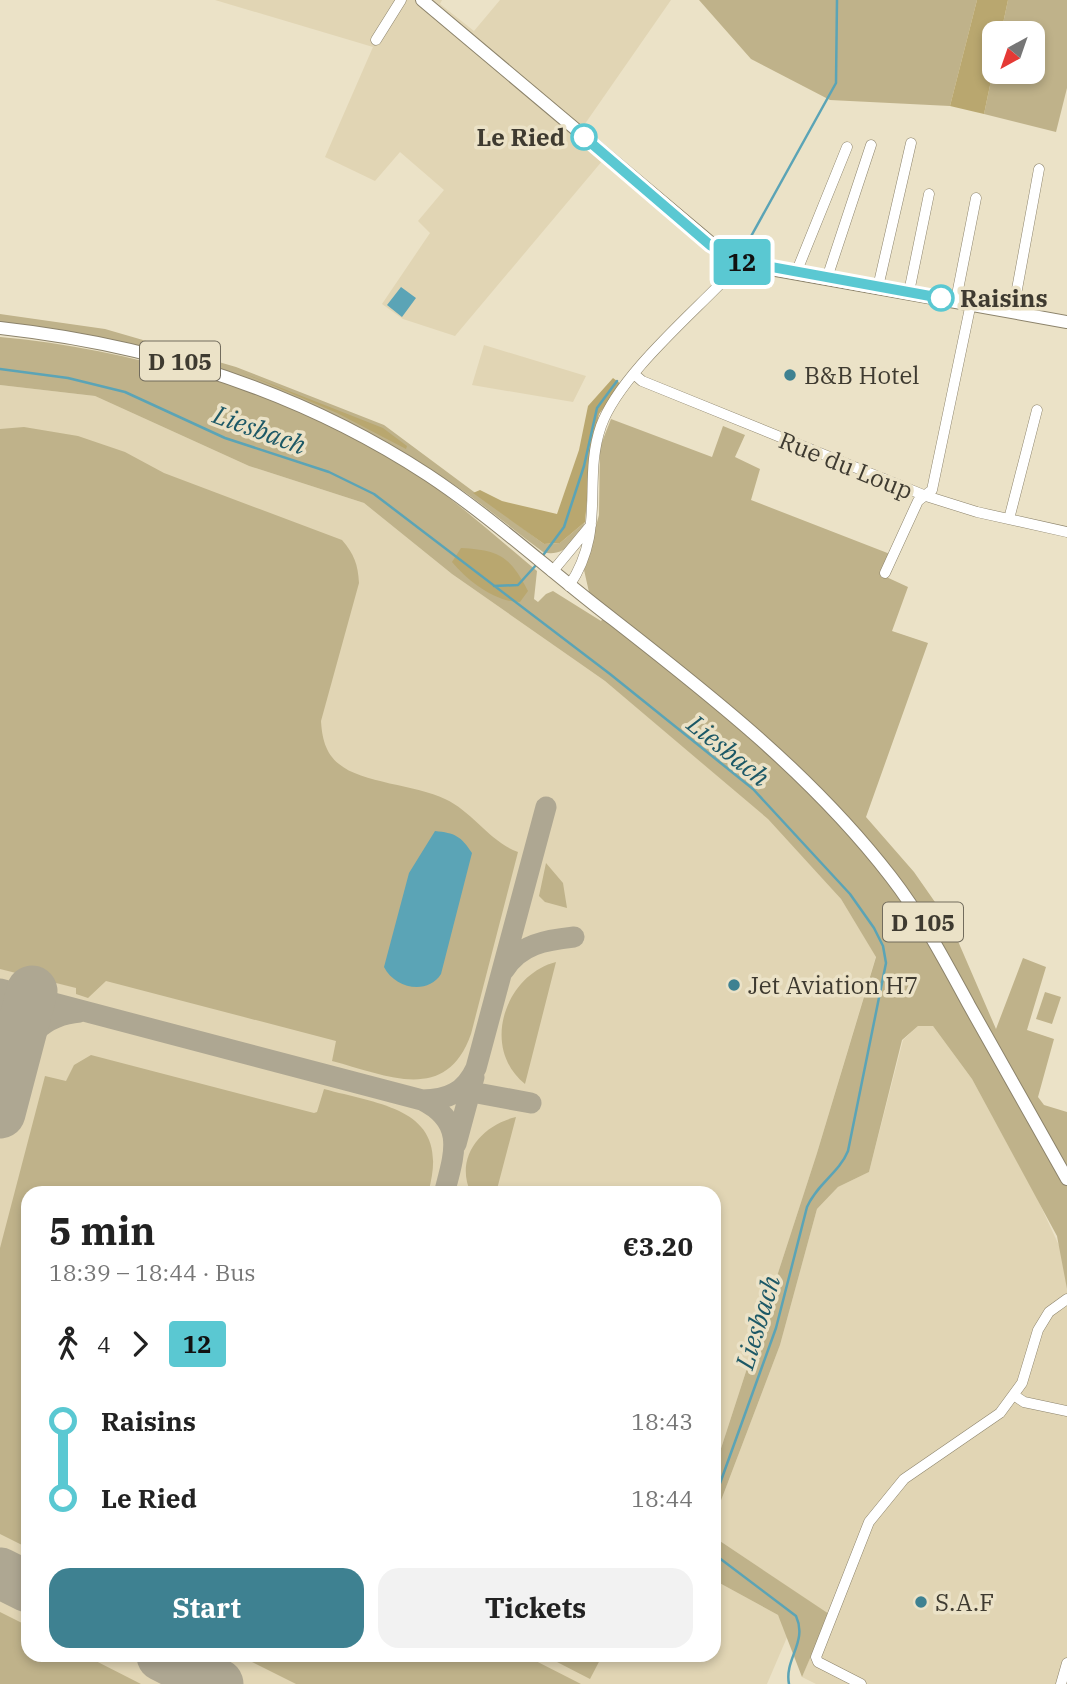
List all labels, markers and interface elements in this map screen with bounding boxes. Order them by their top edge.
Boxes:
north arrow [982,21,1045,84]
map controls [982,21,1045,84]
place label: Le Ried [476,121,565,153]
marker: Le Ried [571,124,597,150]
line badge: 12 [710,239,774,285]
text: 12 [728,246,756,278]
place label: Raisins [960,282,1048,314]
marker: Raisins [928,285,954,311]
road number: D 105 [140,342,220,380]
place label: B&B Hotel [804,359,920,391]
marker: B&B Hotel [782,367,798,383]
water label: Liesbach [208,396,312,462]
street label: Rue du Loup [774,424,918,506]
water label: Liesbach [680,706,778,794]
road number: D 105 [883,903,963,942]
place label: Jet Aviation H7 [748,969,919,1001]
marker: Jet Aviation H7 [726,977,742,993]
text: 5 min [49,1206,155,1255]
text: €3.20 [623,1229,693,1263]
text: 18:39 – 18:44 · Bus [49,1257,256,1287]
water label: Liesbach [726,1270,788,1374]
icon: walk [49,1325,87,1363]
icon: forward [121,1325,159,1363]
text: 12 [183,1328,212,1360]
text: 4 [97,1329,111,1359]
text: Raisins [101,1404,196,1438]
text: 18:43 [631,1406,693,1436]
text: Le Ried [101,1481,197,1515]
text: 18:44 [631,1483,693,1513]
button: Start [49,1568,364,1648]
button: Tickets [378,1568,693,1648]
place label: S.A.F [935,1586,994,1618]
marker: S.A.F [913,1594,929,1610]

